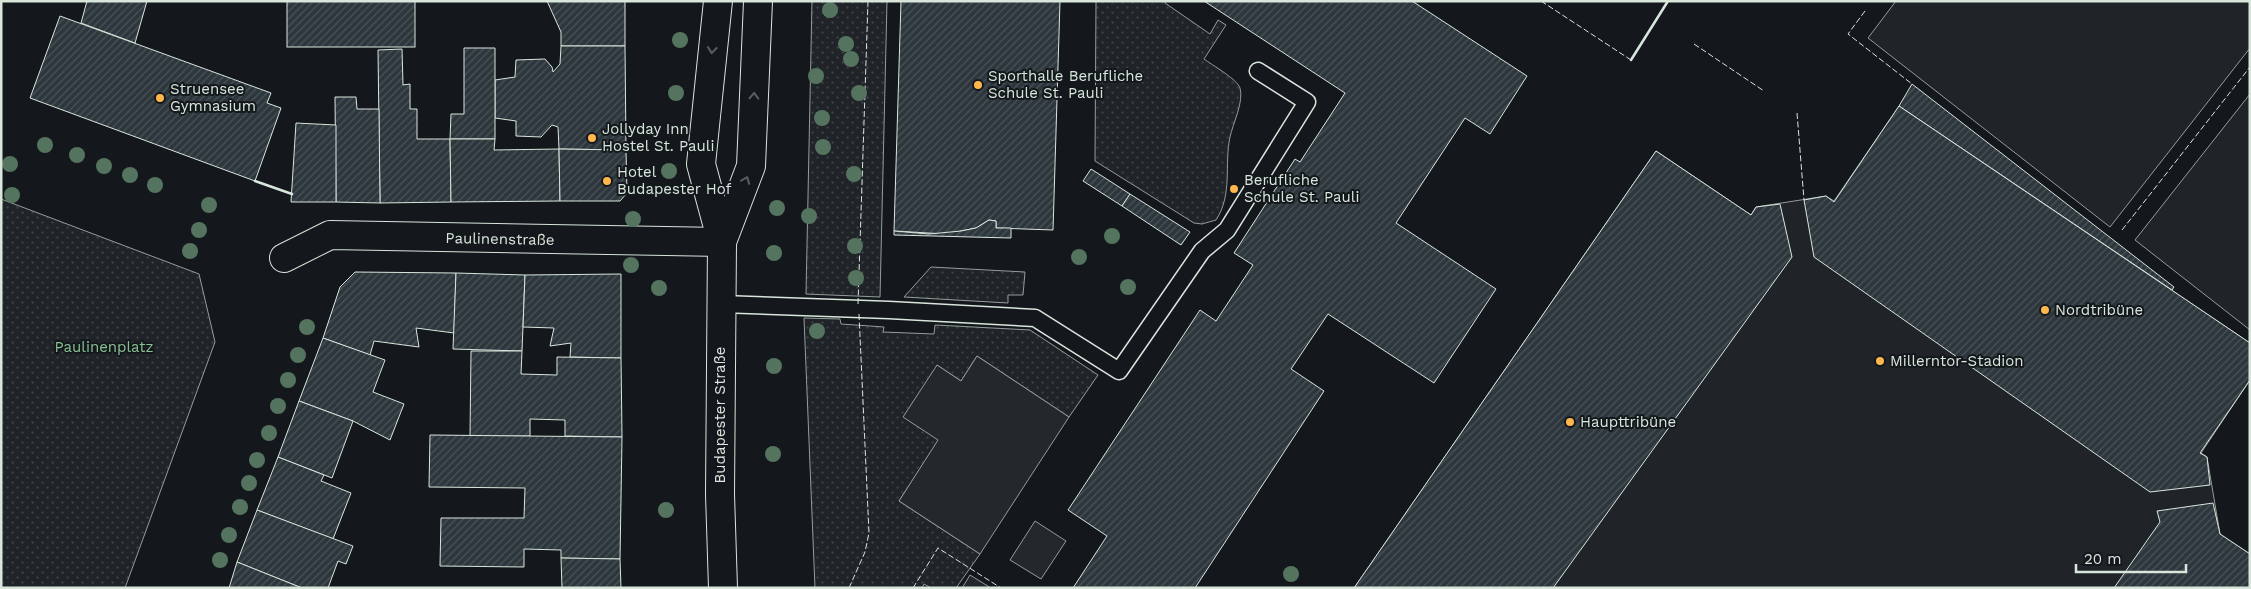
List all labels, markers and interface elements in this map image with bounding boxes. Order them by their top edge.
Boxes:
one-way arrow [707,46,718,54]
place label: Sporthalle Berufliche Schule St. Pauli [988,67,1143,102]
marker: Sporthalle Berufliche Schule St. Pauli [972,79,984,91]
place label: Struensee Gymnasium [170,80,256,115]
marker: Struensee Gymnasium [154,92,166,104]
one-way arrow [749,92,760,100]
place label: Jollyday Inn Hostel St. Pauli [602,120,714,155]
marker: Jollyday Inn Hostel St. Pauli [586,132,598,144]
place label: Hotel Budapester Hof [617,163,731,198]
place label: Berufliche Schule St. Pauli [1244,171,1359,206]
marker: Hotel Budapester Hof [601,175,613,187]
one-way arrow [740,176,750,185]
marker: Berufliche Schule St. Pauli [1228,183,1240,195]
street label: Paulinenstraße [445,229,555,249]
place label: Nordtribüne [2055,301,2143,319]
marker: Nordtribüne [2039,304,2051,316]
park label: Paulinenplatz [54,338,154,356]
street label: Budapester Straße [711,347,729,483]
place label: Millerntor-Stadion [1890,352,2024,370]
marker: Millerntor-Stadion [1874,355,1886,367]
place label: Haupttribüne [1580,413,1676,431]
marker: Haupttribüne [1564,416,1576,428]
scale bar [2076,542,2186,574]
text: 20 m [2084,550,2122,568]

